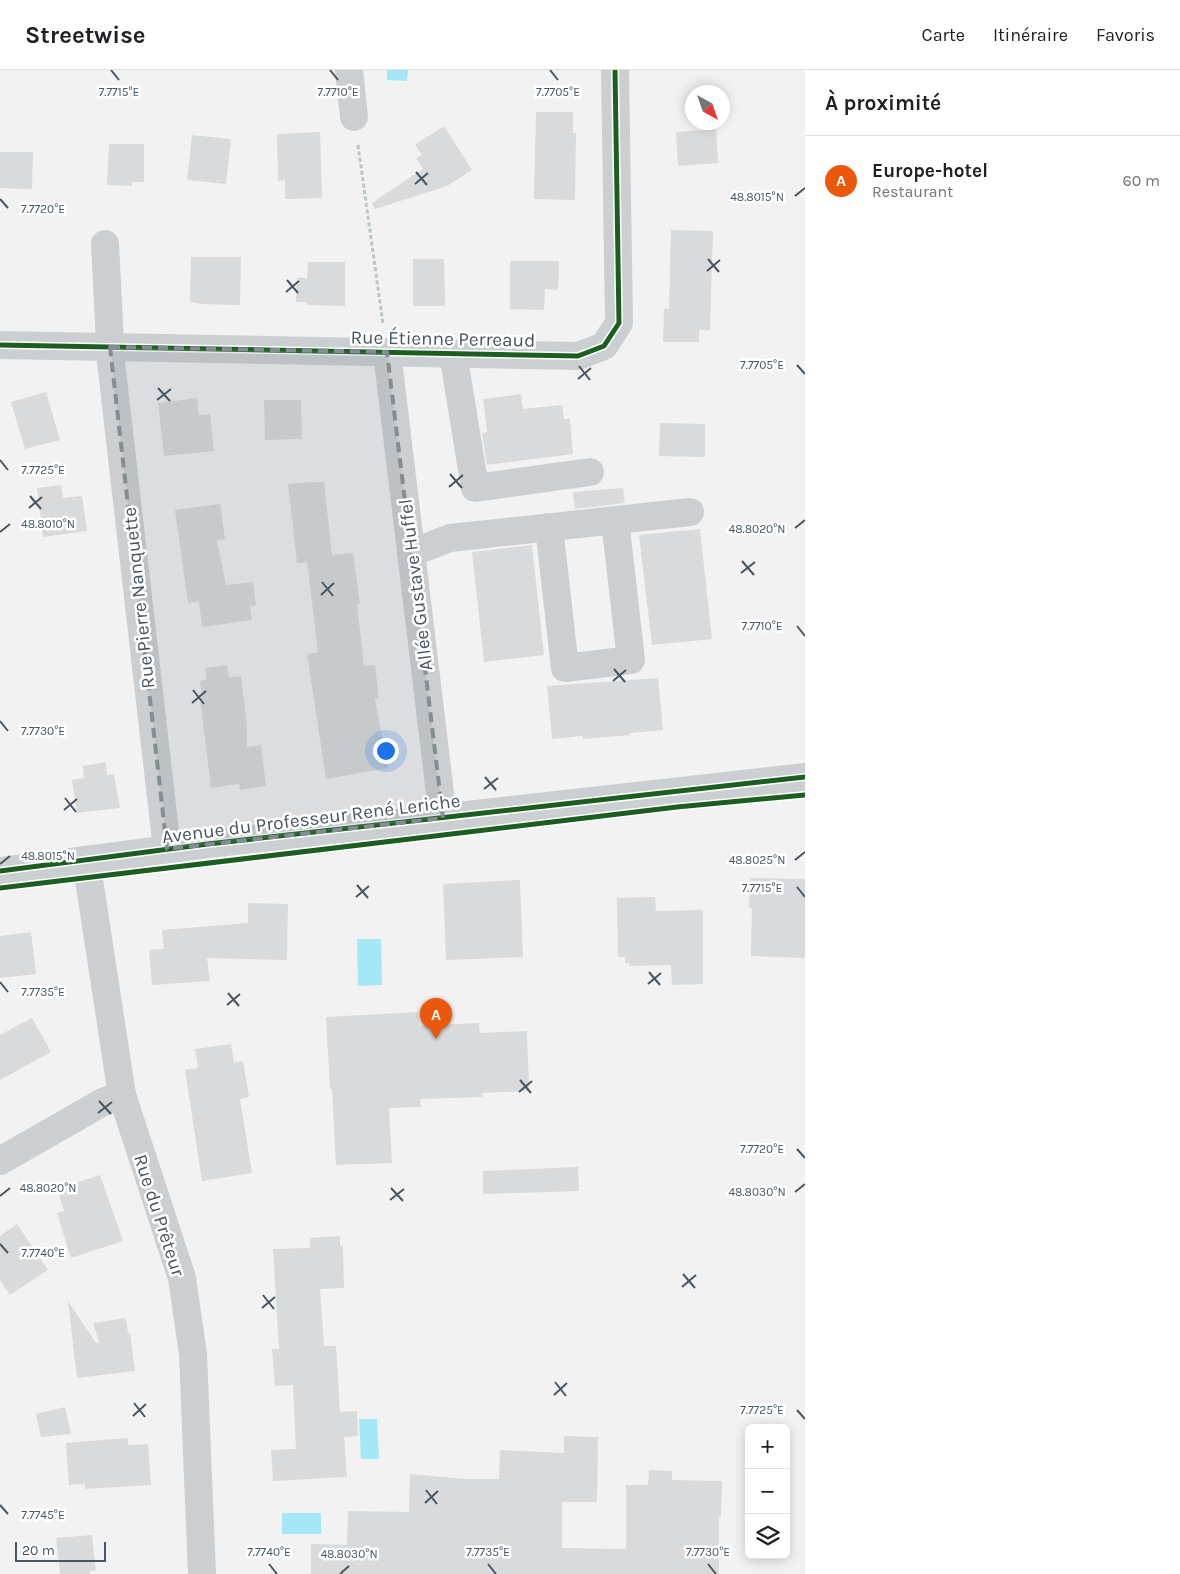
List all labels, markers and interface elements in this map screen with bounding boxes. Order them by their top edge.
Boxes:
text: Streetwise [25,21,146,49]
text: Carte [922,24,965,46]
text: Itinéraire [993,24,1068,46]
text: Favoris [1096,24,1155,46]
text: 7.7715°E [99,85,139,99]
text: 7.7710°E [318,85,358,99]
text: 7.7705°E [536,85,580,99]
north arrow [685,85,730,130]
text: À proximité [825,91,941,115]
text: Europe-hotel [872,160,988,182]
text: A [836,171,846,190]
text: 60 m [1123,171,1160,190]
text: Restaurant [872,182,953,201]
text: 48.8015°N [730,190,784,204]
text: 7.7720°E [21,202,65,216]
street label: Rue Étienne Perreaud [350,325,536,352]
text: 7.7705°E [740,358,784,372]
text: 7.7725°E [21,463,65,477]
street label: Allée Gustave Huffel [395,498,437,672]
street label: Rue Pierre Nanquette [119,506,159,690]
text: 48.8010°N [21,517,75,531]
text: 48.8020°N [728,522,786,536]
text: 7.7710°E [742,619,782,633]
text: 7.7730°E [21,724,65,738]
your location [373,738,399,764]
street label: Avenue du Professeur René Leriche [161,790,461,848]
text: 48.8015°N [21,849,75,863]
text: 48.8025°N [729,853,785,867]
text: 7.7715°E [742,881,782,895]
text: 7.7735°E [21,985,65,999]
pin: A [420,998,452,1039]
text: 7.7720°E [740,1142,784,1156]
street label: Rue du Prêteur [129,1151,189,1279]
text: 48.8020°N [19,1181,77,1195]
text: 48.8030°N [728,1185,786,1199]
text: 7.7740°E [21,1246,65,1260]
text: 7.7725°E [740,1403,784,1417]
map controls [745,1424,790,1559]
button: + [745,1424,790,1469]
button: − [745,1469,790,1514]
text: 7.7745°E [21,1508,65,1522]
button: layers [745,1514,790,1559]
scale bar [15,1539,106,1562]
text: 20 m [22,1542,55,1559]
text: 7.7740°E [247,1545,291,1559]
text: 7.7735°E [466,1545,510,1559]
text: 7.7730°E [686,1545,730,1559]
text: 48.8030°N [320,1547,378,1561]

